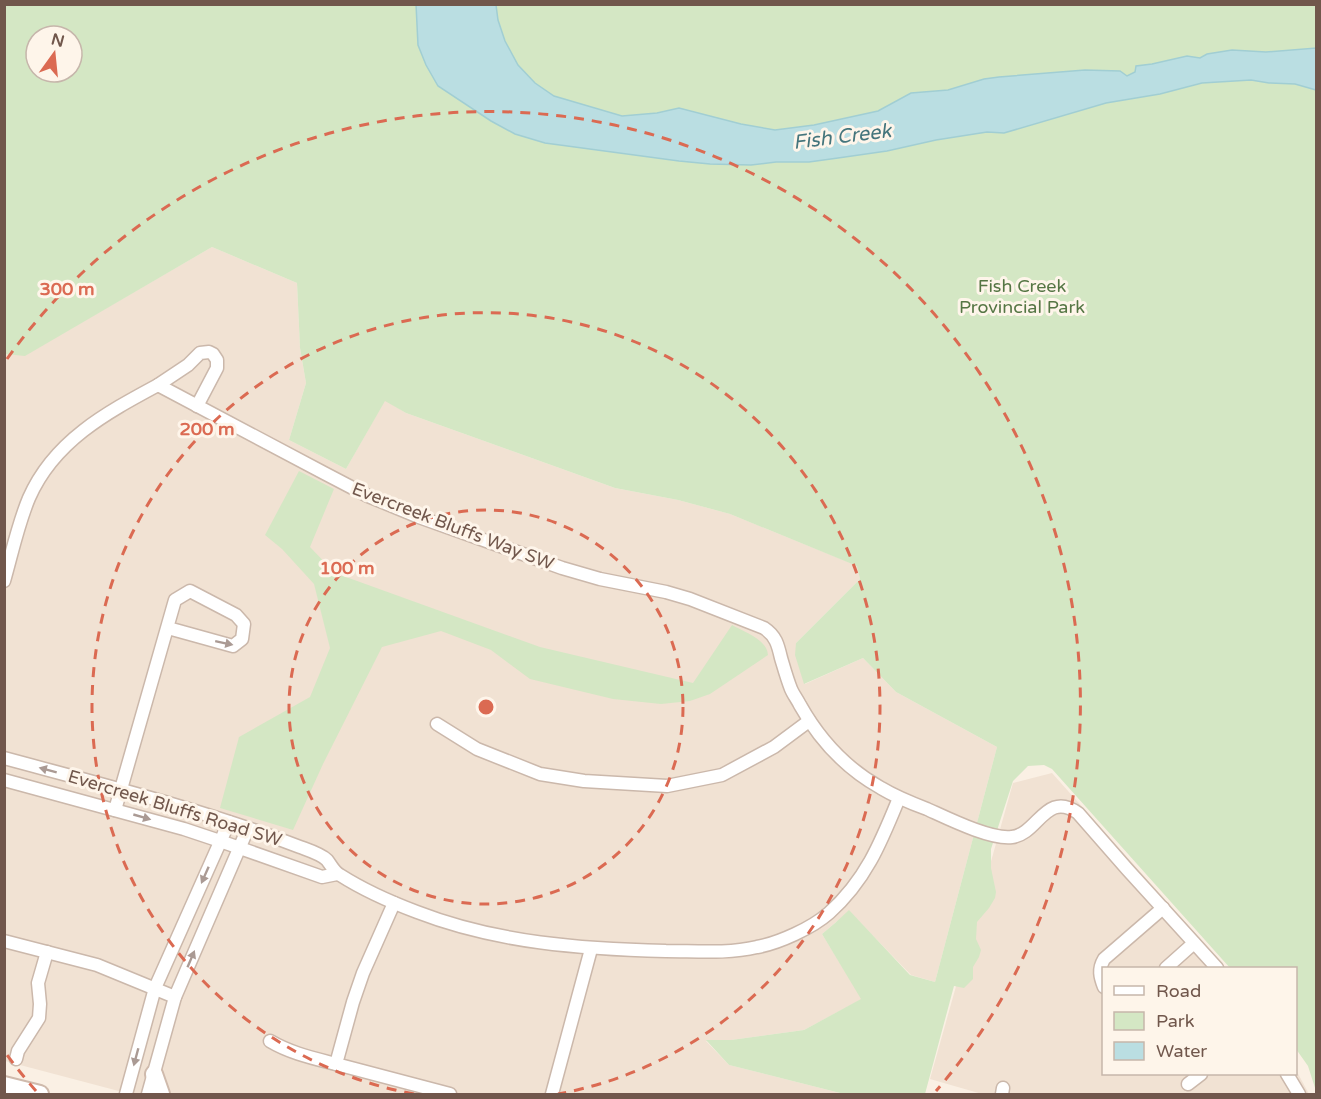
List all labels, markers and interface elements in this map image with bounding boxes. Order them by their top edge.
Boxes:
north arrow [24,24,84,84]
text: N [49,29,66,52]
water label: Fish Creek [792,119,895,155]
park label: Fish Creek Provincial Park [959,275,1085,318]
text: 300 m [39,278,95,300]
text: 200 m [179,418,235,440]
street label: Evercreek Bluffs Way SW [349,477,557,575]
text: 100 m [319,557,375,579]
one-way arrow [215,639,234,648]
centre of rings [476,697,496,717]
one-way arrow [39,765,57,774]
street label: Evercreek Bluffs Road SW [65,765,285,851]
one-way arrow [133,813,151,822]
one-way arrow [200,866,209,884]
one-way arrow [187,950,197,968]
legend [1102,967,1297,1075]
text: Road [1156,980,1201,1002]
text: Park [1156,1010,1195,1032]
text: Water [1156,1040,1207,1062]
one-way arrow [131,1048,140,1066]

